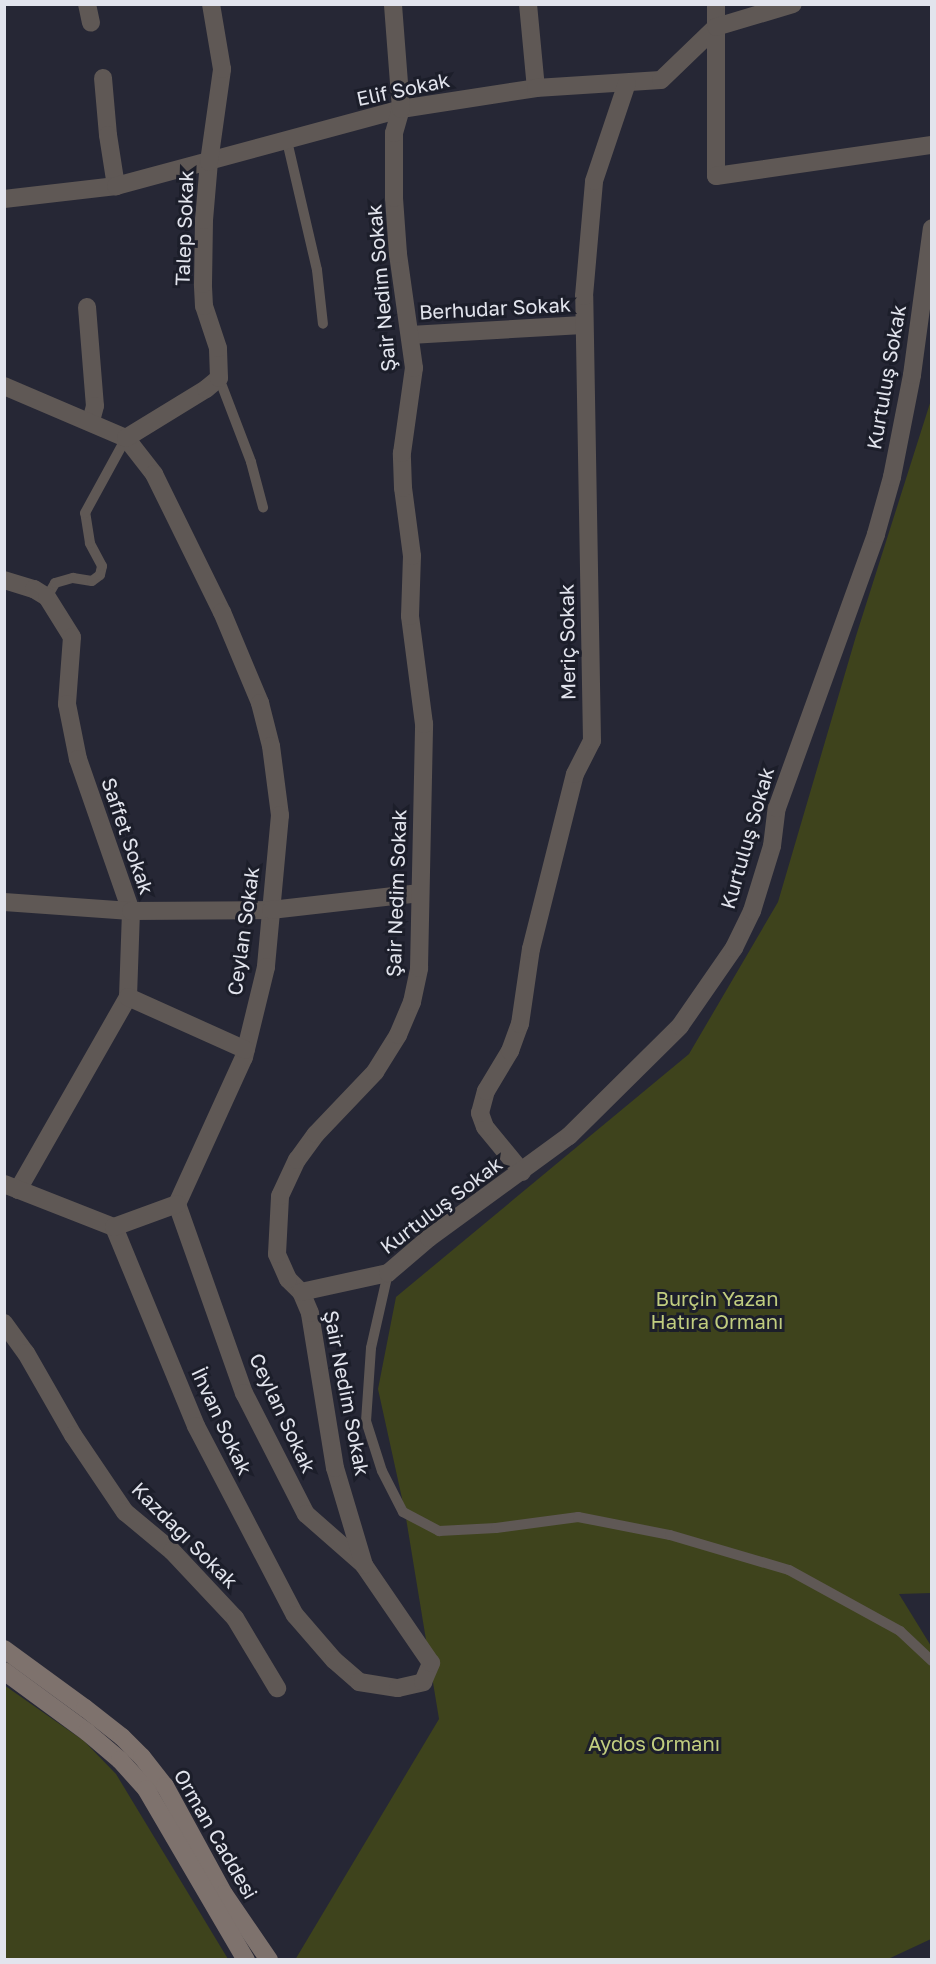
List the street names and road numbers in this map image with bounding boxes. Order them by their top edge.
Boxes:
street label: Elif Sokak [354,67,452,111]
street label: Talep Sokak [170,170,198,286]
street label: Şair Nedim Sokak [362,203,400,373]
street label: Berhudar Sokak [418,292,572,324]
street label: Kurtuluş Sokak [861,303,911,451]
street label: Meriç Sokak [554,584,580,700]
street label: Kurtuluş Sokak [715,764,779,912]
street label: Saffet Sokak [97,775,159,897]
street label: Şair Nedim Sokak [381,809,411,977]
street label: Ceylan Sokak [222,865,264,997]
street label: Kurtuluş Sokak [375,1151,507,1259]
street label: Şair Nedim Sokak [319,1308,375,1478]
street label: Ceylan Sokak [245,1349,321,1477]
street label: İhvan Sokak [187,1363,257,1479]
street label: Kazdağı Sokak [127,1477,243,1593]
street label: Orman Caddesi [169,1765,263,1903]

